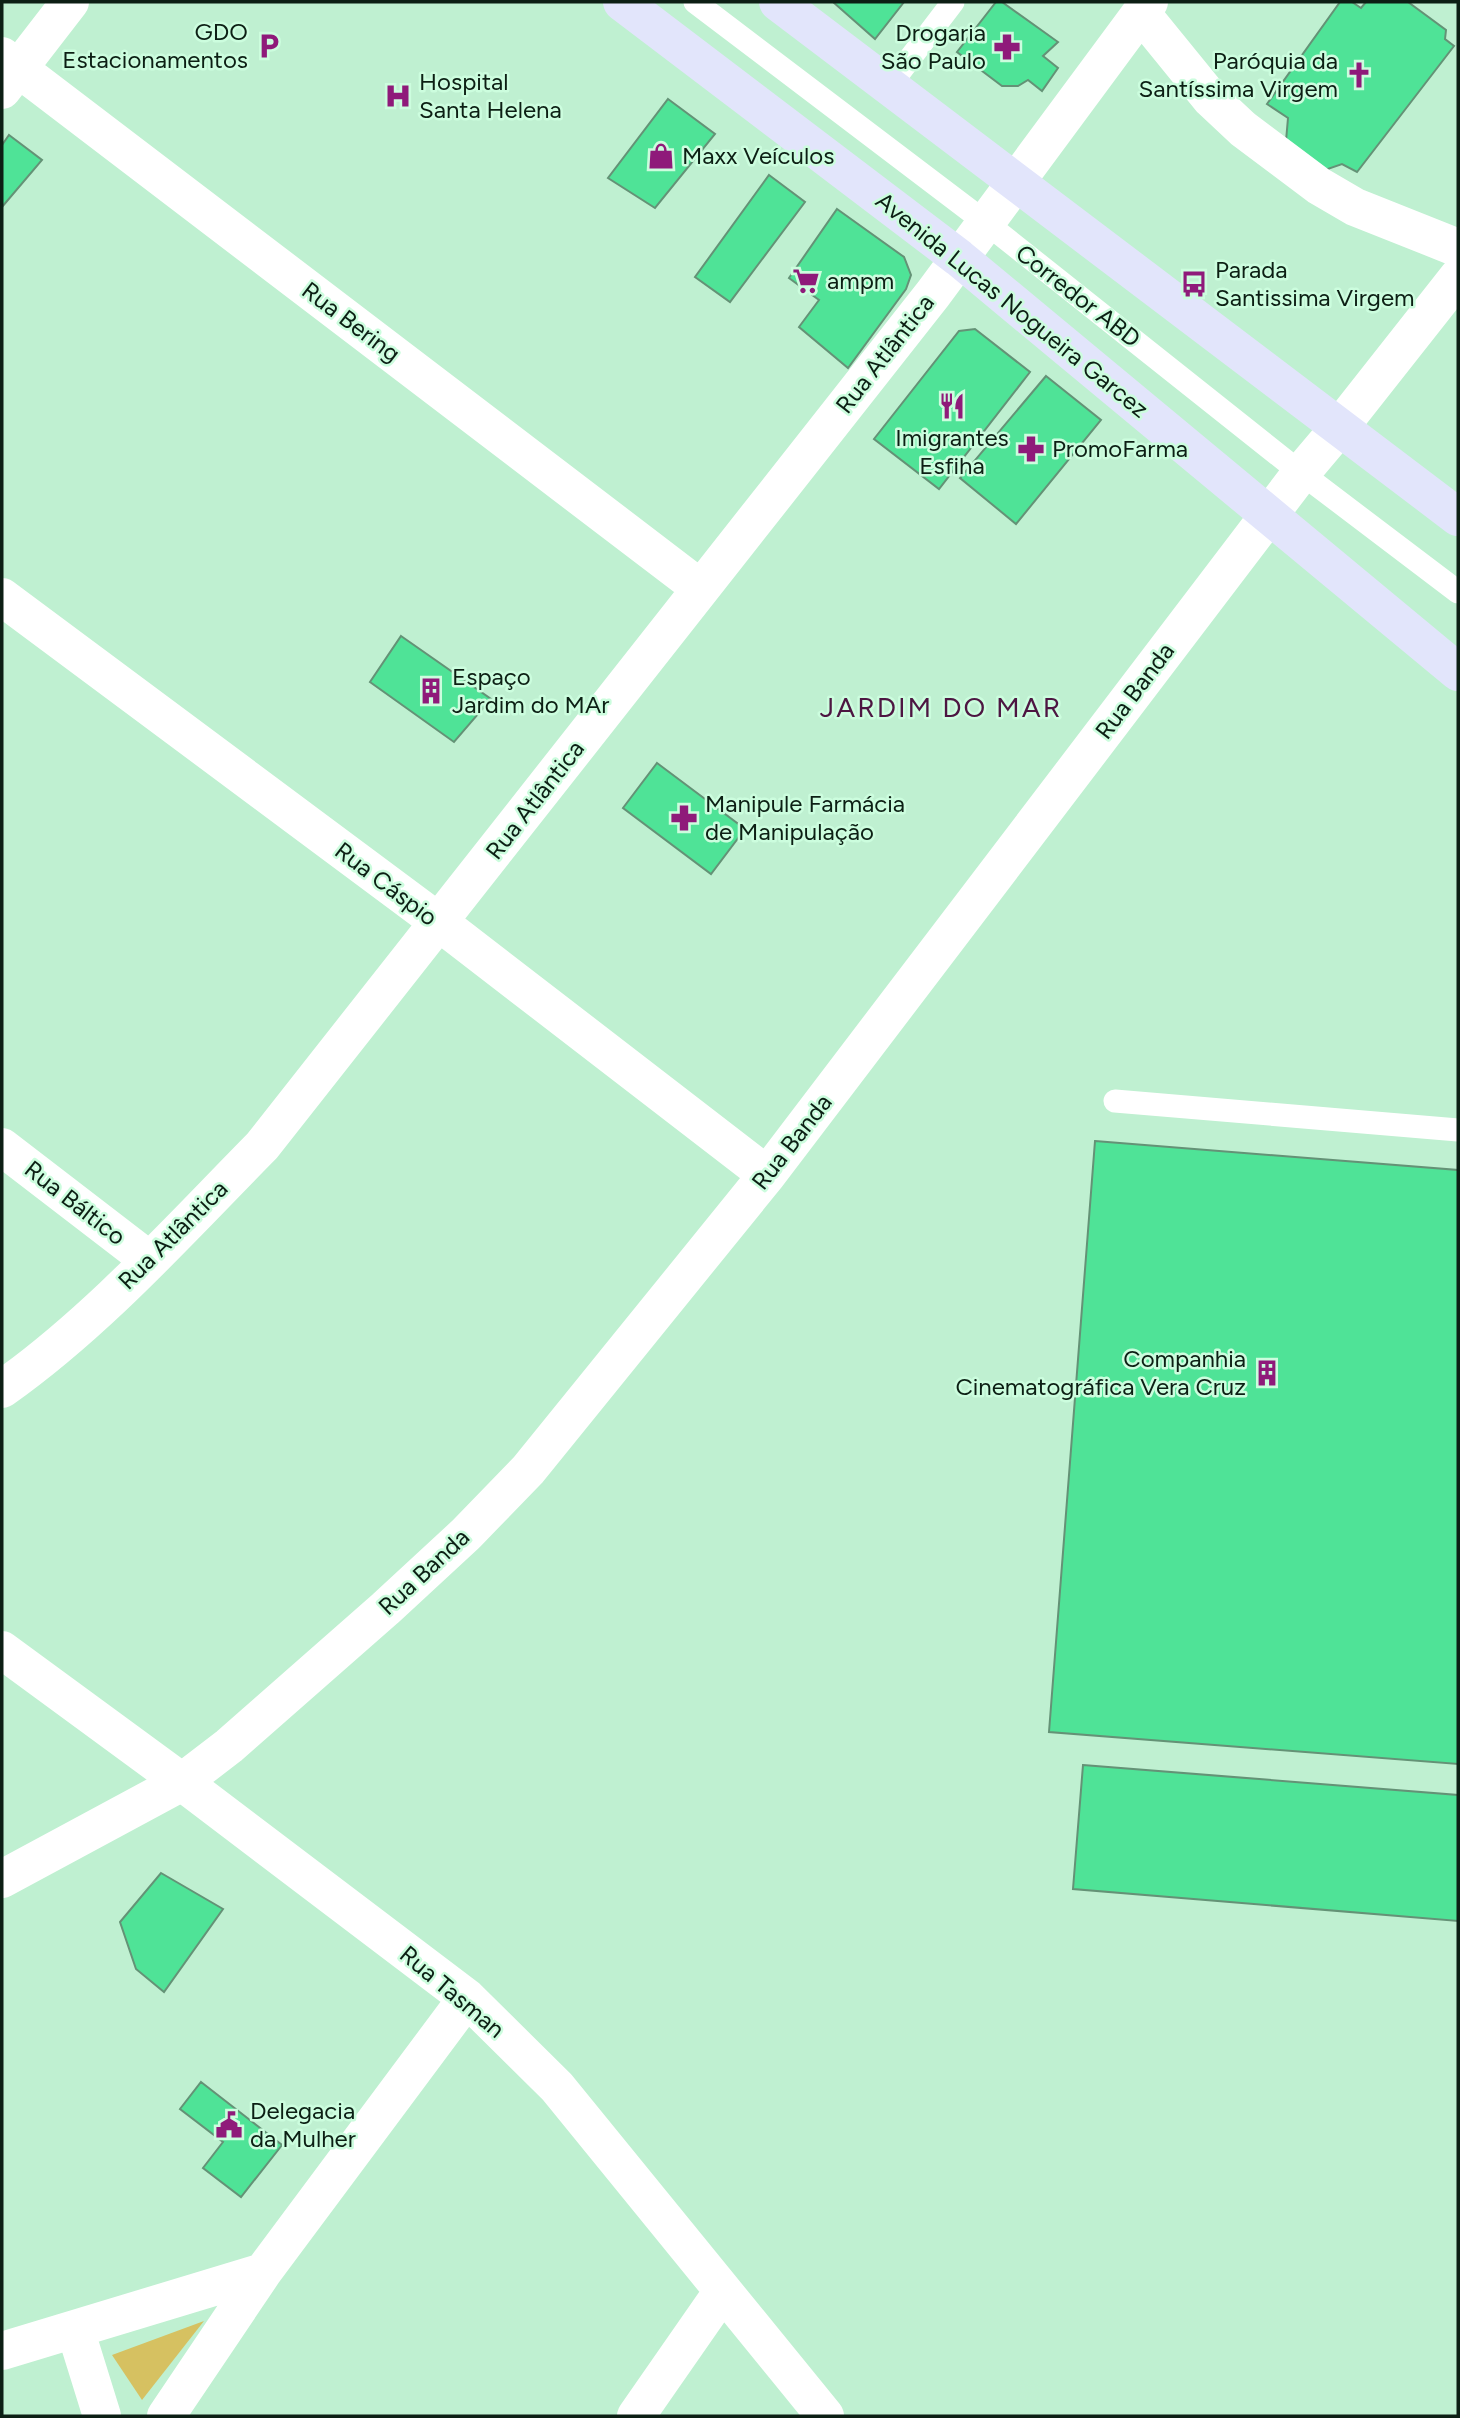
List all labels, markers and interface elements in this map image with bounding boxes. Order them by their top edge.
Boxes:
place label: GDO Estacionamentos [62,17,248,74]
place label: Drogaria São Paulo [881,18,986,75]
parking icon: GDO Estacionamentos [254,31,284,61]
pharmacy icon: Drogaria São Paulo [992,32,1022,62]
place label: Paróquia da Santíssima Virgem [1139,46,1338,103]
church icon: Paróquia da Santíssima Virgem [1344,60,1374,90]
place label: Hospital Santa Helena [419,67,562,124]
hospital icon: Hospital Santa Helena [383,81,413,111]
shop icon: Maxx Veículos [646,141,676,171]
place label: Maxx Veículos [682,141,834,170]
street label: Avenida Lucas Nogueira Garcez [870,186,1154,424]
street label: Corredor ABD [1010,238,1146,353]
place label: Parada Santissima Virgem [1215,255,1414,312]
supermarket icon: ampm [791,266,821,296]
place label: ampm [827,266,894,295]
bus stop icon: Parada Santissima Virgem [1179,269,1209,299]
street label: Rua Bering [296,275,406,368]
street label: Rua Atlântica [829,289,940,419]
restaurant icon: Imigrantes Esfiha [937,391,967,421]
place label: Imigrantes Esfiha [895,423,1009,480]
pharmacy icon: PromoFarma [1016,434,1046,464]
place label: PromoFarma [1052,434,1188,463]
street label: Rua Banda [1089,637,1180,745]
place label: Espaço Jardim do MAr [452,662,609,719]
building icon: Espaço Jardim do MAr [416,676,446,706]
district label: JARDIM DO MAR [820,690,1062,724]
street label: Rua Atlântica [479,735,590,865]
place label: Manipule Farmácia de Manipulação [705,789,905,846]
pharmacy icon: Manipule Farmácia de Manipulação [669,803,699,833]
street label: Rua Cáspio [329,836,443,932]
street label: Rua Banda [745,1088,838,1195]
street label: Rua Báltico [19,1154,132,1251]
street label: Rua Atlântica [112,1174,233,1295]
place label: Companhia Cinematográfica Vera Cruz [955,1344,1246,1401]
building icon: Companhia Cinematográfica Vera Cruz [1252,1358,1282,1388]
street label: Rua Banda [372,1522,475,1621]
street label: Rua Tasman [394,1939,511,2044]
place label: Delegacia da Mulher [250,2096,356,2153]
public building icon: Delegacia da Mulher [214,2110,244,2140]

